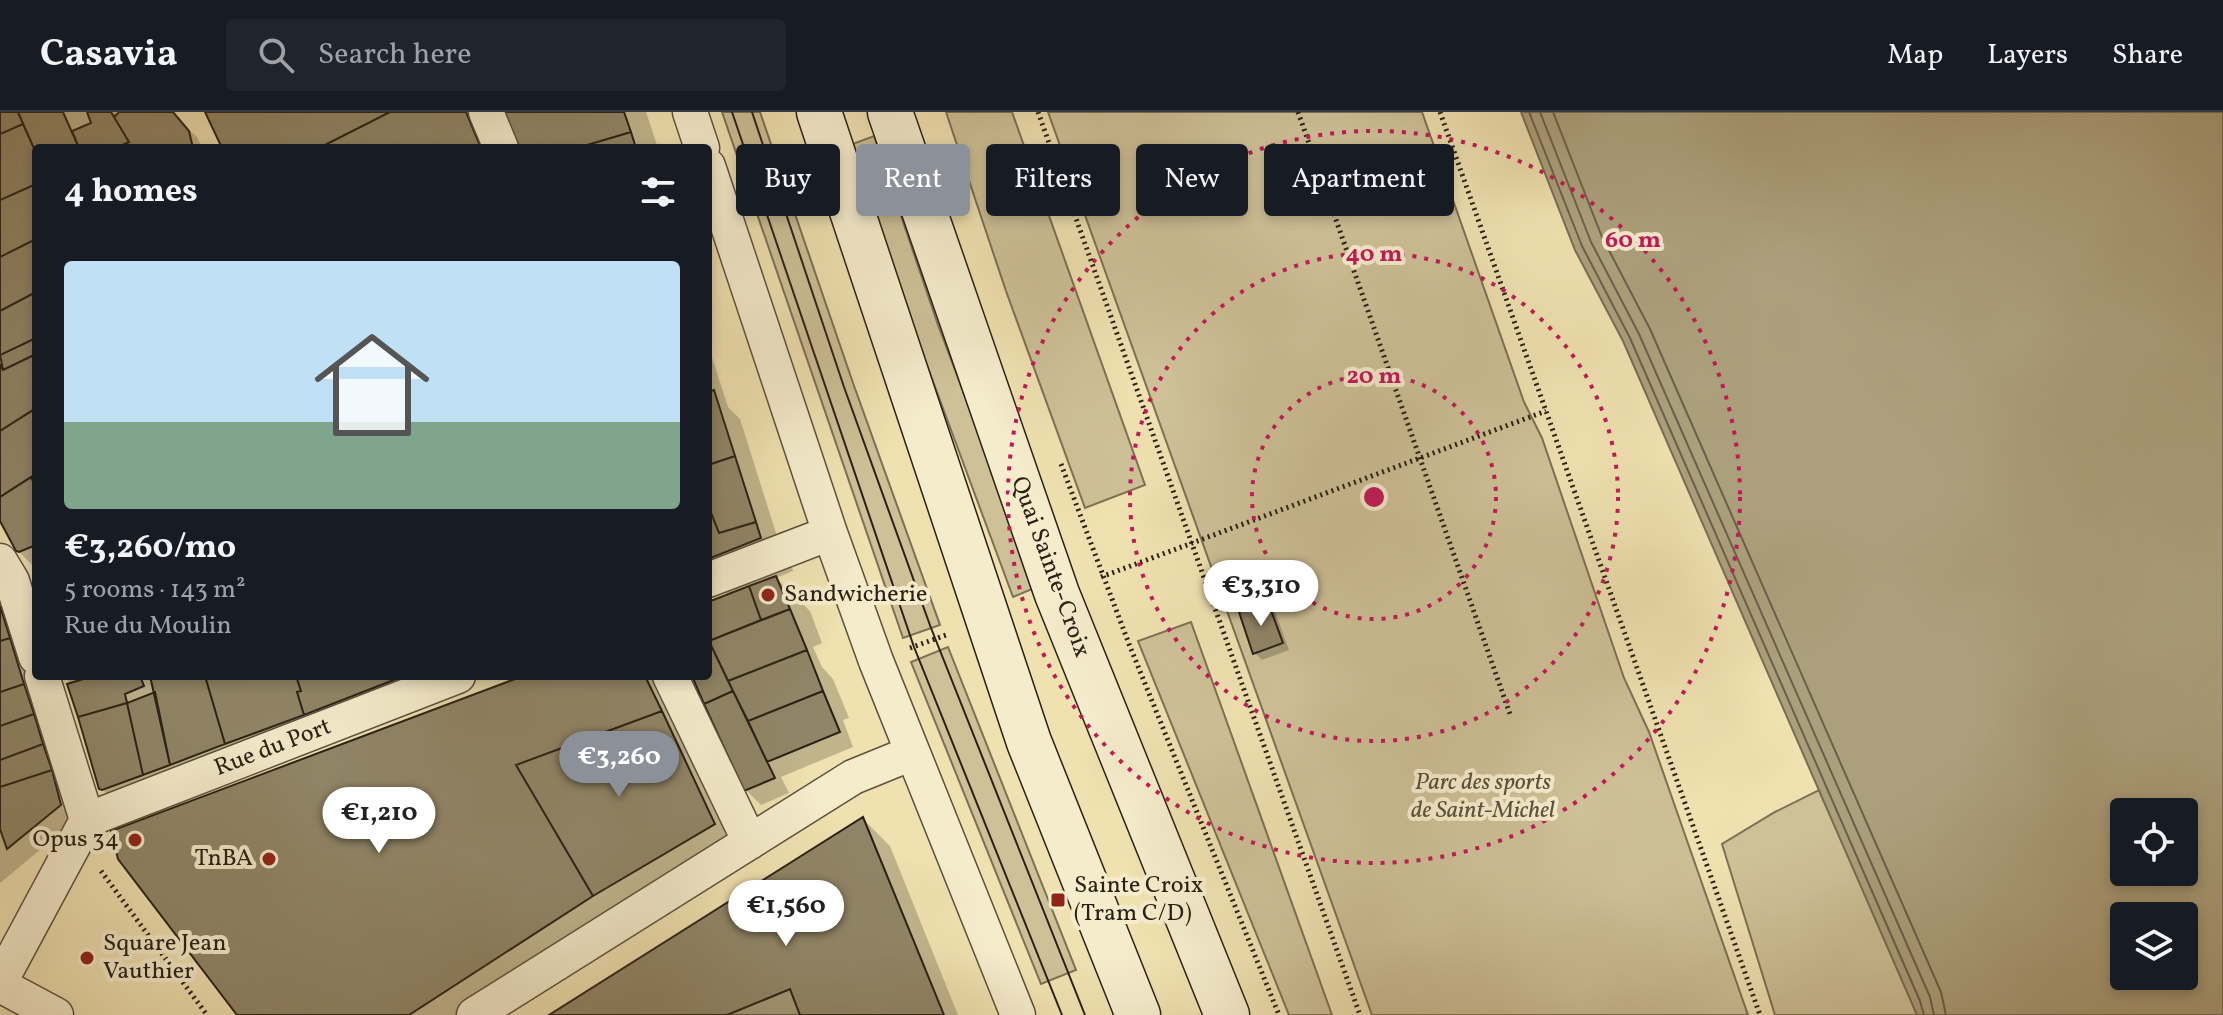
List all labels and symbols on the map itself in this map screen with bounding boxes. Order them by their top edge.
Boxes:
text: 60 m [1605,224,1661,258]
text: 40 m [1346,238,1402,272]
text: 20 m [1346,360,1402,394]
street label: Quai Sainte-Croix [1002,472,1098,662]
centre of rings [1360,483,1388,511]
pin: €3,310 [1196,560,1326,628]
place label: Sandwicherie [784,578,927,612]
marker: Sandwicherie [759,586,777,604]
street label: Rue du Port [210,710,336,786]
pin: €3,260 [554,731,684,799]
park label: Parc des sports de Saint-Michel [1411,766,1555,828]
pin: €1,210 [314,787,444,855]
place label: Opus 34 [32,823,119,857]
marker: Opus 34 [126,831,144,849]
place label: TnBA [194,842,253,876]
marker: TnBA [260,850,278,868]
place label: Sainte Croix (Tram C/D) [1074,869,1203,931]
pin: €1,560 [721,880,851,948]
marker: Sainte Croix (Tram C/D) [1049,891,1067,909]
place label: Square Jean Vauthier [103,927,227,989]
marker: Square Jean Vauthier [78,949,96,967]

